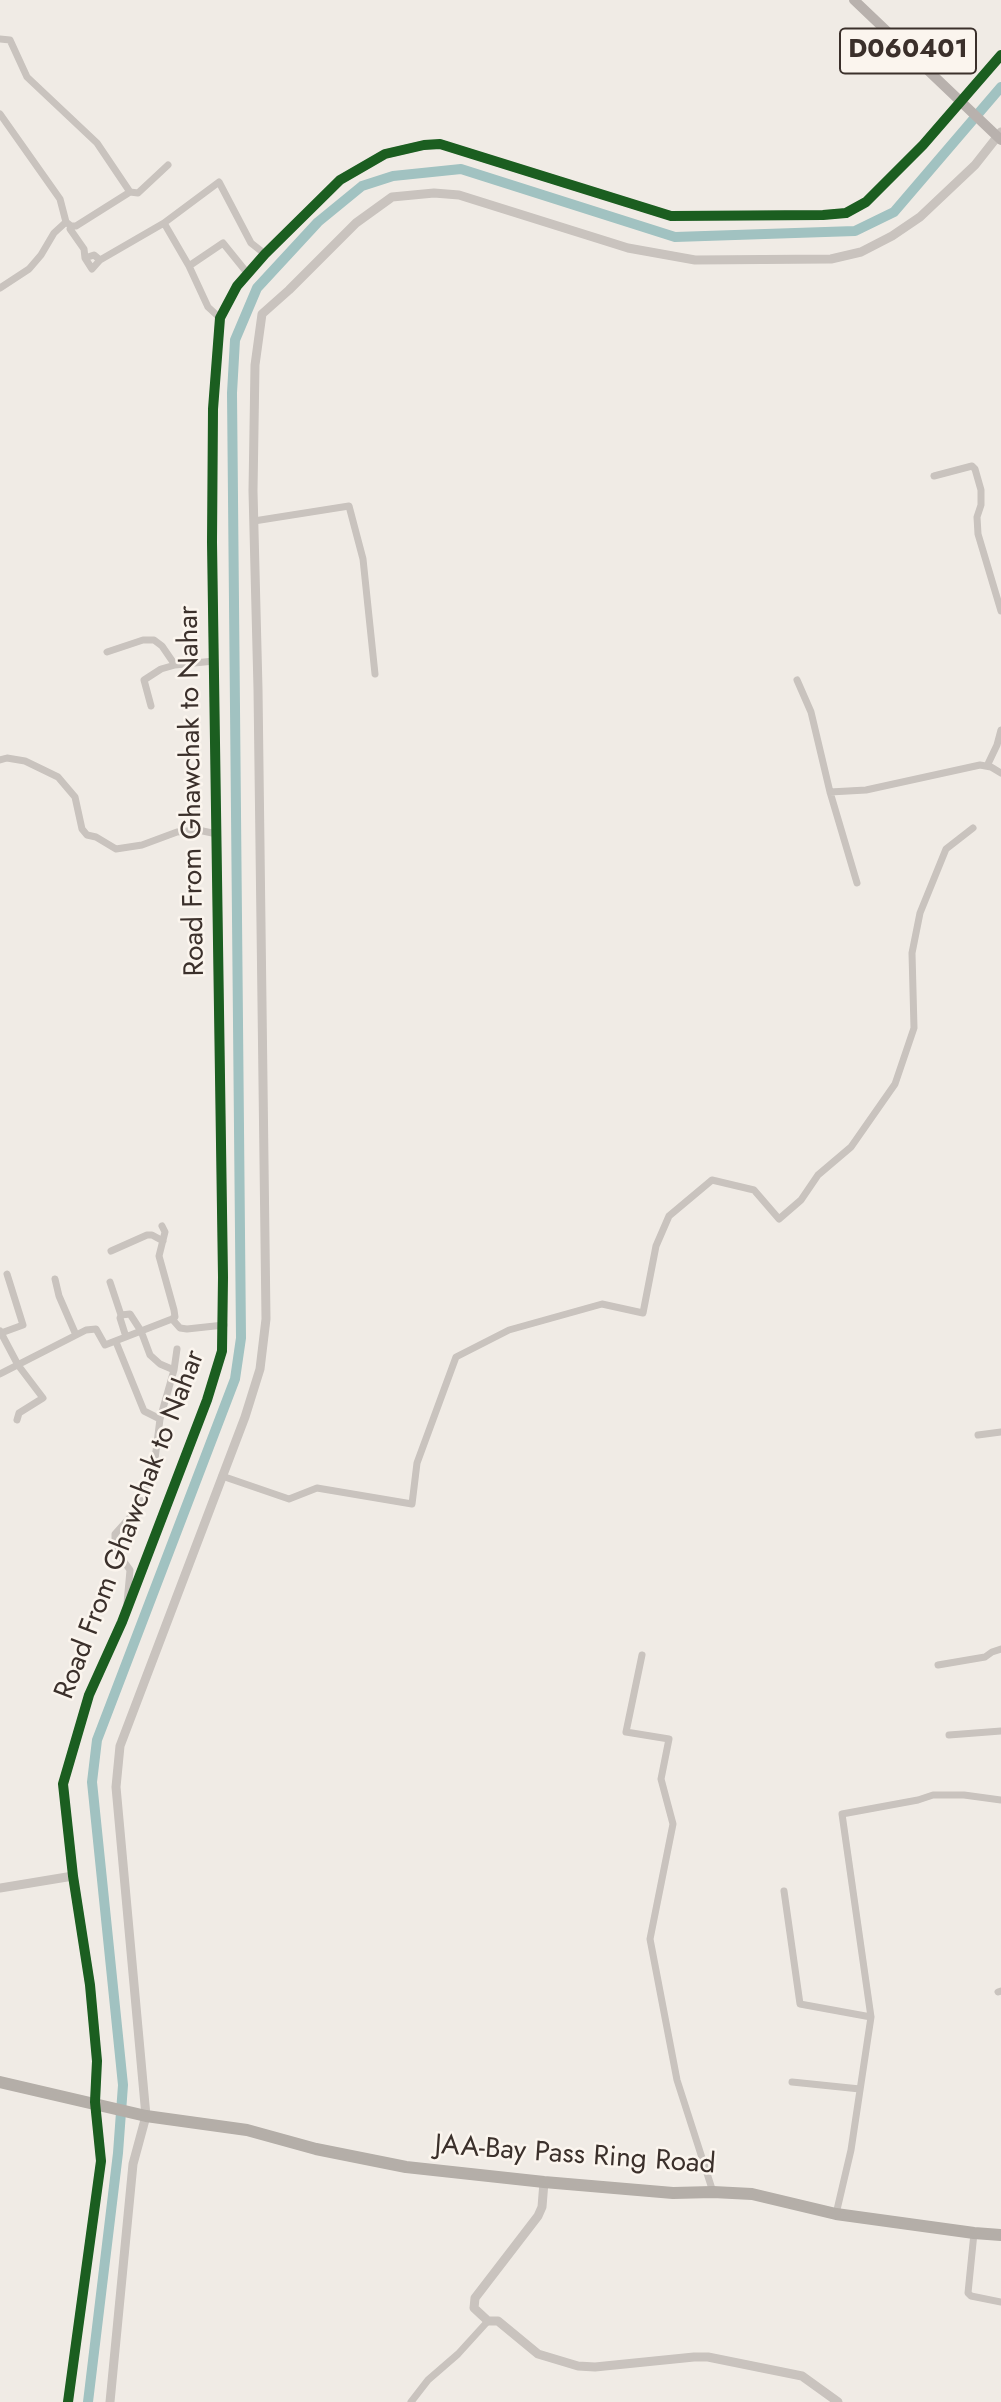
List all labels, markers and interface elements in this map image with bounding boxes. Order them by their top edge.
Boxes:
road number: D060401 [840,28,976,74]
street label: Road From Ghawchak to Nahar [173,605,213,977]
street label: Road From Ghawchak to Nahar [49,1346,213,1704]
street label: JAA-Bay Pass Ring Road [433,2129,717,2183]

